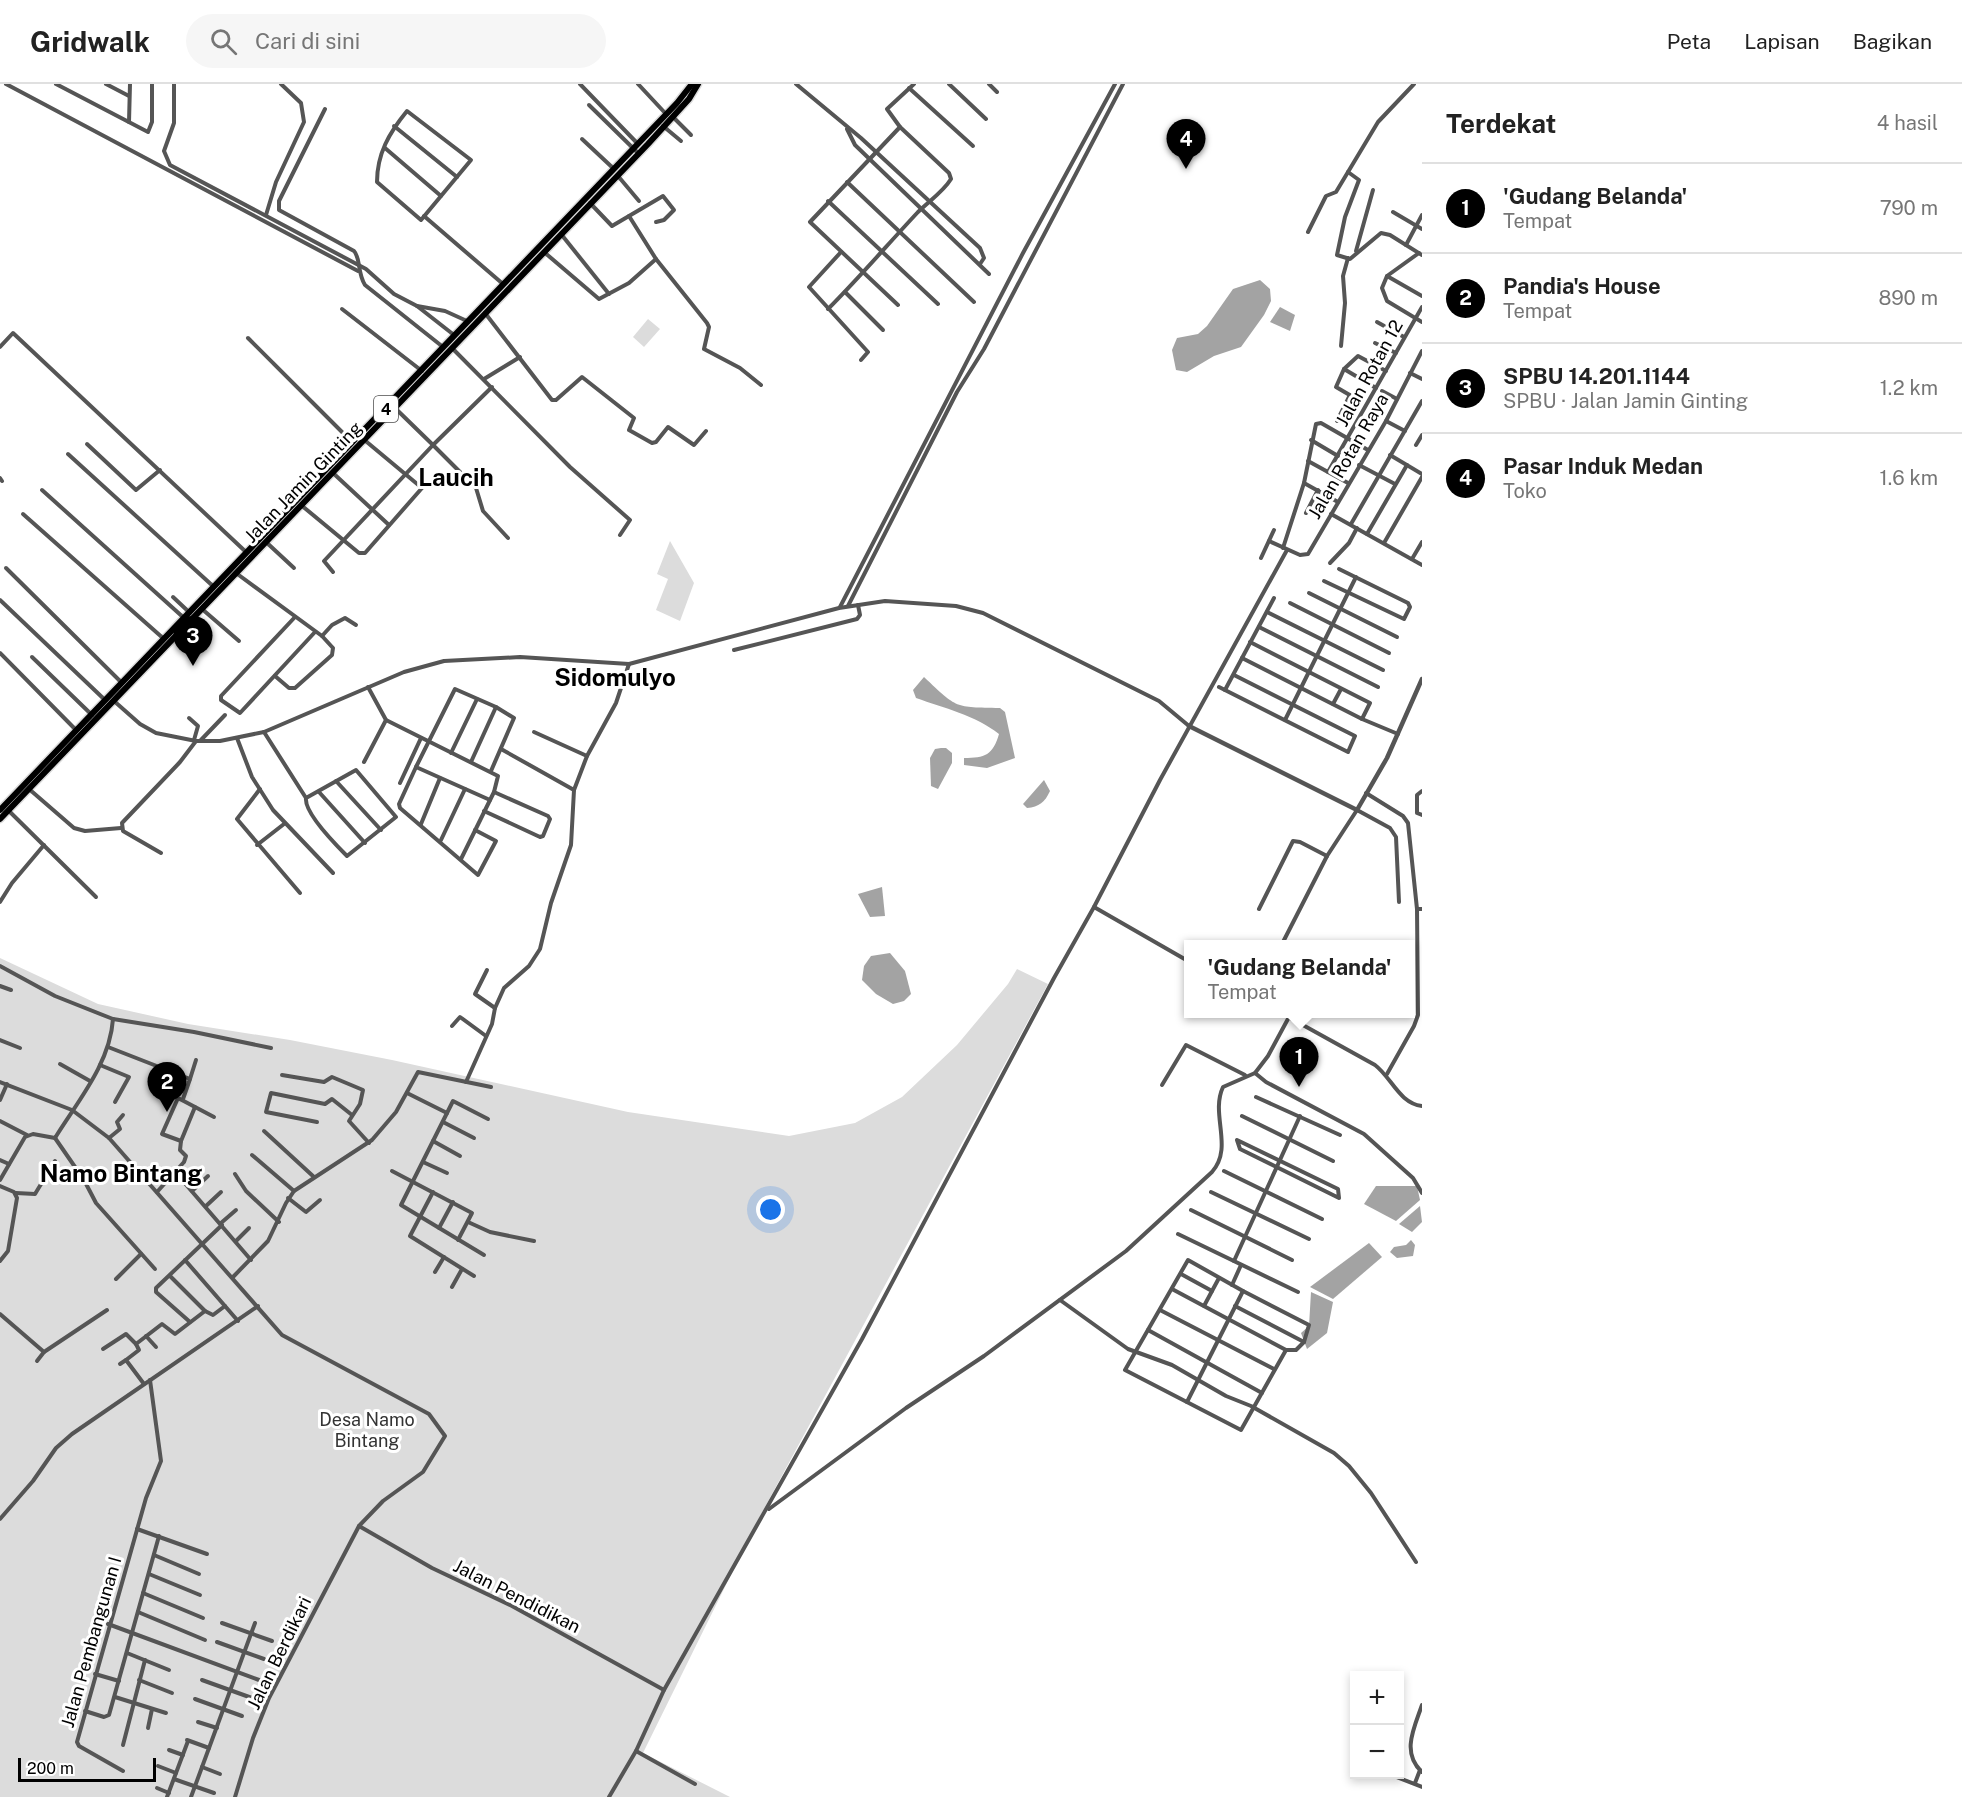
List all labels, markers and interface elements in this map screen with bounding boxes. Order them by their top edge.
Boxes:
search box [186,14,606,68]
text: Gridwalk [30,25,150,58]
icon: search [207,25,240,58]
text: Cari di sini [255,28,360,54]
text: Peta [1667,29,1711,54]
text: Lapisan [1744,29,1820,54]
text: Bagikan [1853,29,1932,54]
text: Terdekat [1446,108,1556,139]
text: 4 hasil [1877,111,1938,135]
pin: 4 [1166,120,1206,169]
text: 'Gudang Belanda' [1503,183,1687,209]
text: 1 [1461,196,1470,220]
text: 790 m [1880,196,1938,220]
text: Tempat [1503,209,1572,233]
text: Pandia's House [1503,273,1661,299]
text: 2 [1459,286,1472,310]
text: 890 m [1878,286,1938,310]
text: Tempat [1503,299,1572,323]
street label: Jalan Rotan 12 [1331,316,1407,430]
text: SPBU 14.201.1144 [1503,363,1690,389]
text: 3 [1459,376,1472,400]
text: 1.2 km [1880,376,1938,400]
text: SPBU · Jalan Jamin Ginting [1503,389,1748,413]
street label: Jalan Rotan Raya [1304,390,1392,522]
road number: 4 [374,396,398,422]
street label: Jalan Jamin Ginting [240,417,366,547]
text: Pasar Induk Medan [1503,453,1703,479]
district label: Laucih [418,463,494,491]
text: 4 [1459,466,1472,490]
text: 1.6 km [1880,466,1938,490]
text: Toko [1503,479,1547,503]
pin: 3 [174,616,212,666]
district label: Sidomulyo [554,663,676,691]
popup [1184,940,1415,1018]
text: 'Gudang Belanda' [1207,954,1392,980]
text: Tempat [1207,980,1277,1004]
pin: 1 [1280,1038,1318,1087]
pin: 2 [148,1062,186,1112]
district label: Namo Bintang [40,1159,202,1187]
your location [756,1195,785,1224]
park label: Desa Namo Bintang [319,1409,415,1451]
street label: Jalan Pembangunan I [57,1554,125,1730]
street label: Jalan Pendidikan [450,1555,584,1637]
street label: Jalan Berdikari [243,1593,315,1713]
map controls [1350,1671,1404,1779]
button: + [1350,1671,1404,1725]
button: − [1350,1725,1404,1779]
scale bar [18,1755,156,1782]
text: 200 m [27,1759,74,1778]

